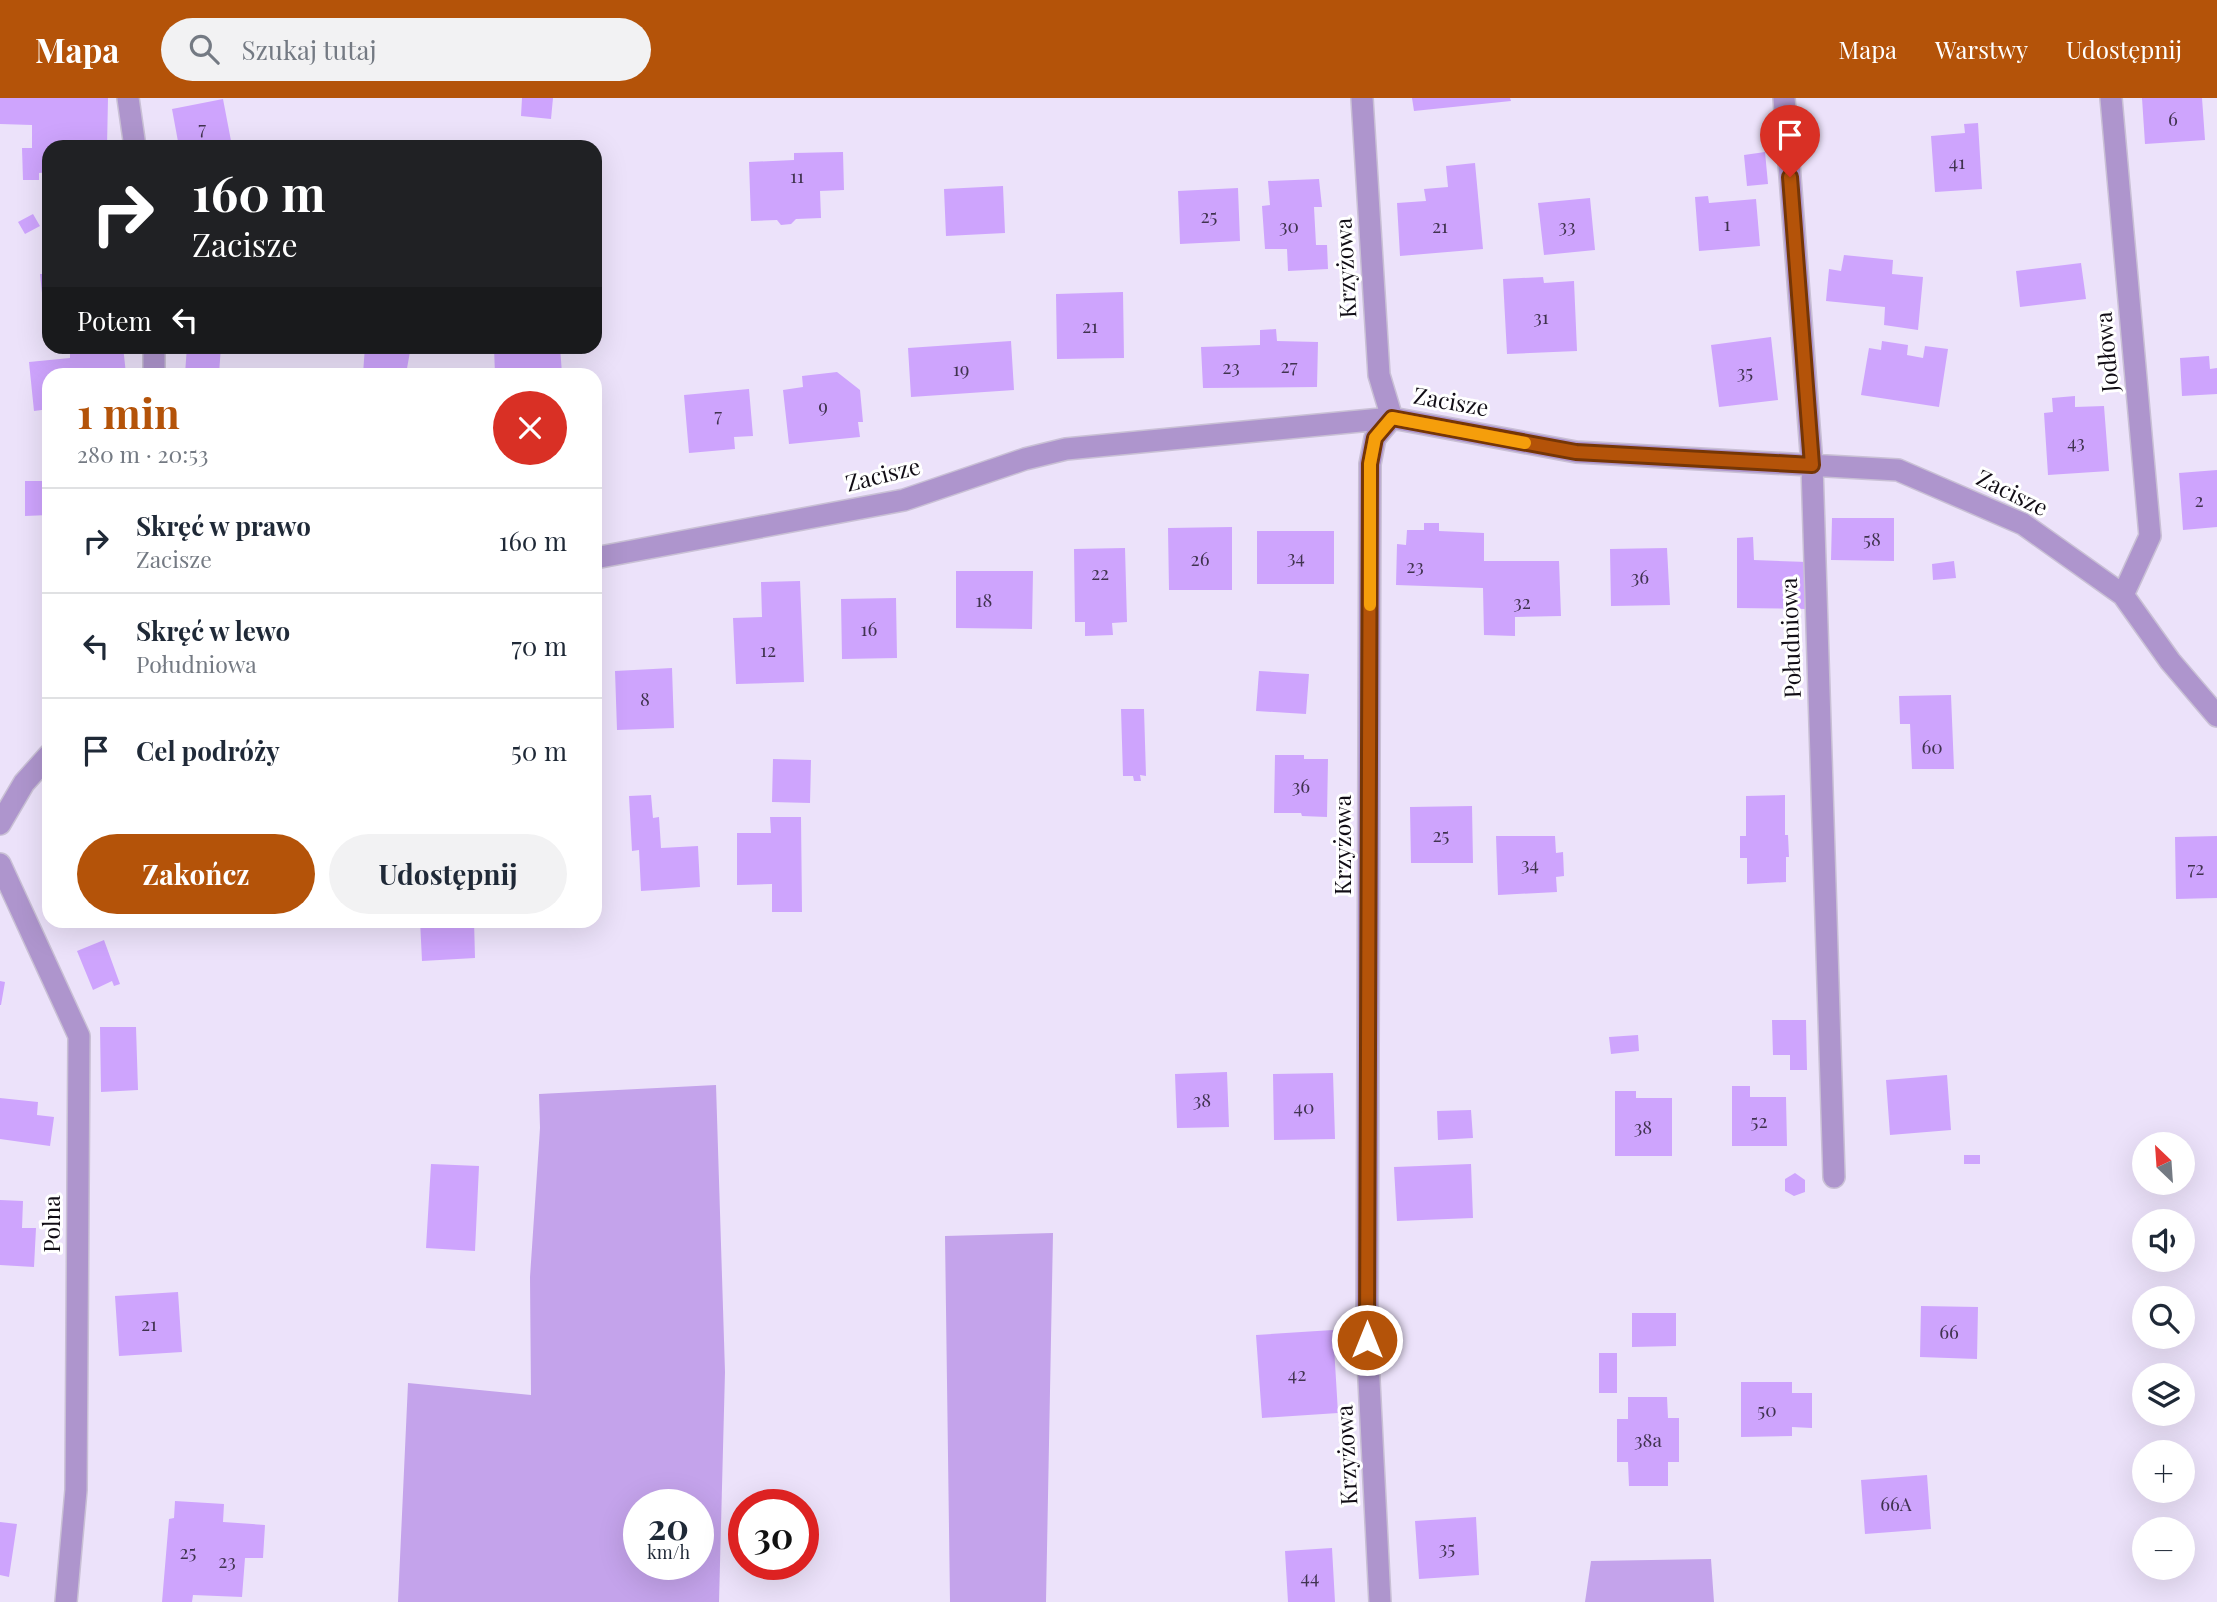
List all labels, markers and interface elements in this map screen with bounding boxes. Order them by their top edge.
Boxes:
search box [161,18,651,81]
text: Mapa [35,27,119,71]
icon: search [185,30,223,68]
text: Szukaj tutaj [241,32,376,67]
text: Mapa [1838,33,1897,65]
text: Warstwy [1935,33,2028,65]
text: Udostępnij [2066,33,2182,65]
pin [1760,105,1820,177]
house number: 6 [2168,105,2178,131]
house number: 7 [198,114,206,140]
icon: arrive [1771,116,1809,154]
house number: 41 [1949,148,1965,174]
text: 160 m [192,159,326,224]
house number: 11 [790,162,804,188]
icon: right [77,168,168,259]
house number: 25 [1201,202,1218,228]
house number: 1 [1723,210,1731,236]
house number: 30 [1279,212,1299,238]
house number: 21 [1432,212,1448,238]
house number: 33 [1558,212,1576,238]
street label: Krzyżowa [1326,217,1363,319]
text: Zacisze [192,222,298,265]
icon: left [166,301,204,339]
text: Potem [77,303,152,338]
house number: 31 [1533,303,1549,329]
street label: Jodłowa [2086,310,2125,395]
house number: 21 [1082,312,1098,338]
house number: 27 [1281,352,1298,378]
house number: 23 [1222,353,1240,379]
house number: 19 [953,355,969,381]
house number: 35 [1737,358,1753,384]
street label: Zacisze [1411,379,1491,422]
text: 1 min [77,384,180,440]
button: close [493,391,567,465]
house number: 9 [818,392,828,418]
house number: 7 [714,401,722,427]
house number: 43 [2067,428,2085,454]
text: 280 m · 20:53 [77,438,208,469]
street label: Zacisze [842,449,923,498]
street label: Zacisze [1972,461,2054,522]
house number: 2 [2194,486,2204,512]
text: Skręć w prawo [136,508,311,543]
icon: right [77,522,115,560]
text: 160 m [499,523,567,558]
house number: 58 [1863,525,1881,551]
text: Zacisze [136,543,212,574]
house number: 34 [1287,543,1305,569]
house number: 26 [1191,545,1210,571]
house number: 23 [1406,552,1424,578]
house number: 22 [1091,559,1109,585]
house number: 36 [1631,563,1649,589]
street label: Południowa [1772,577,1807,699]
house number: 18 [976,586,992,612]
house number: 32 [1513,588,1531,614]
text: Skręć w lewo [136,613,290,648]
house number: 16 [861,615,878,641]
icon: left [77,627,115,665]
text: 70 m [511,628,567,663]
house number: 12 [760,636,776,662]
text: Południowa [136,648,257,679]
house number: 8 [640,685,650,711]
icon: arrive [77,732,115,770]
text: Cel podróży [136,733,280,768]
text: 50 m [511,733,567,768]
house number: 60 [1921,733,1943,759]
house number: 36 [1292,772,1310,798]
street label: Krzyżowa [1326,794,1357,895]
house number: 25 [1433,821,1450,847]
button: Zakończ [77,834,315,914]
button: Udostępnij [329,834,567,914]
house number: 34 [1521,850,1539,876]
house number: 72 [2188,854,2204,880]
house number: 38 [1193,1086,1211,1112]
house number: 40 [1294,1093,1314,1119]
house number: 52 [1751,1107,1768,1133]
house number: 38 [1634,1113,1652,1139]
north arrow [2132,1132,2194,1195]
map controls [2132,1132,2195,1580]
street label: Polna [35,1195,66,1253]
button: sound [2132,1209,2195,1272]
button: search [2132,1286,2195,1349]
position arrow [1330,1303,1404,1377]
house number: 21 [141,1310,157,1336]
house number: 66 [1939,1318,1959,1344]
house number: 42 [1288,1360,1306,1386]
button: layers [2132,1363,2195,1426]
house number: 50 [1757,1396,1777,1422]
street label: Krzyżowa [1327,1404,1364,1506]
house number: 38a [1634,1426,1662,1452]
button: + [2132,1440,2195,1503]
speed limit sign: 30 [728,1489,819,1580]
house number: 66A [1880,1490,1913,1516]
text: 20 [648,1502,689,1549]
button: − [2132,1517,2195,1580]
house number: 35 [1439,1534,1455,1560]
house number: 25 [180,1538,197,1564]
text: km/h [647,1540,690,1564]
house number: 23 [218,1547,236,1573]
house number: 44 [1301,1563,1319,1589]

